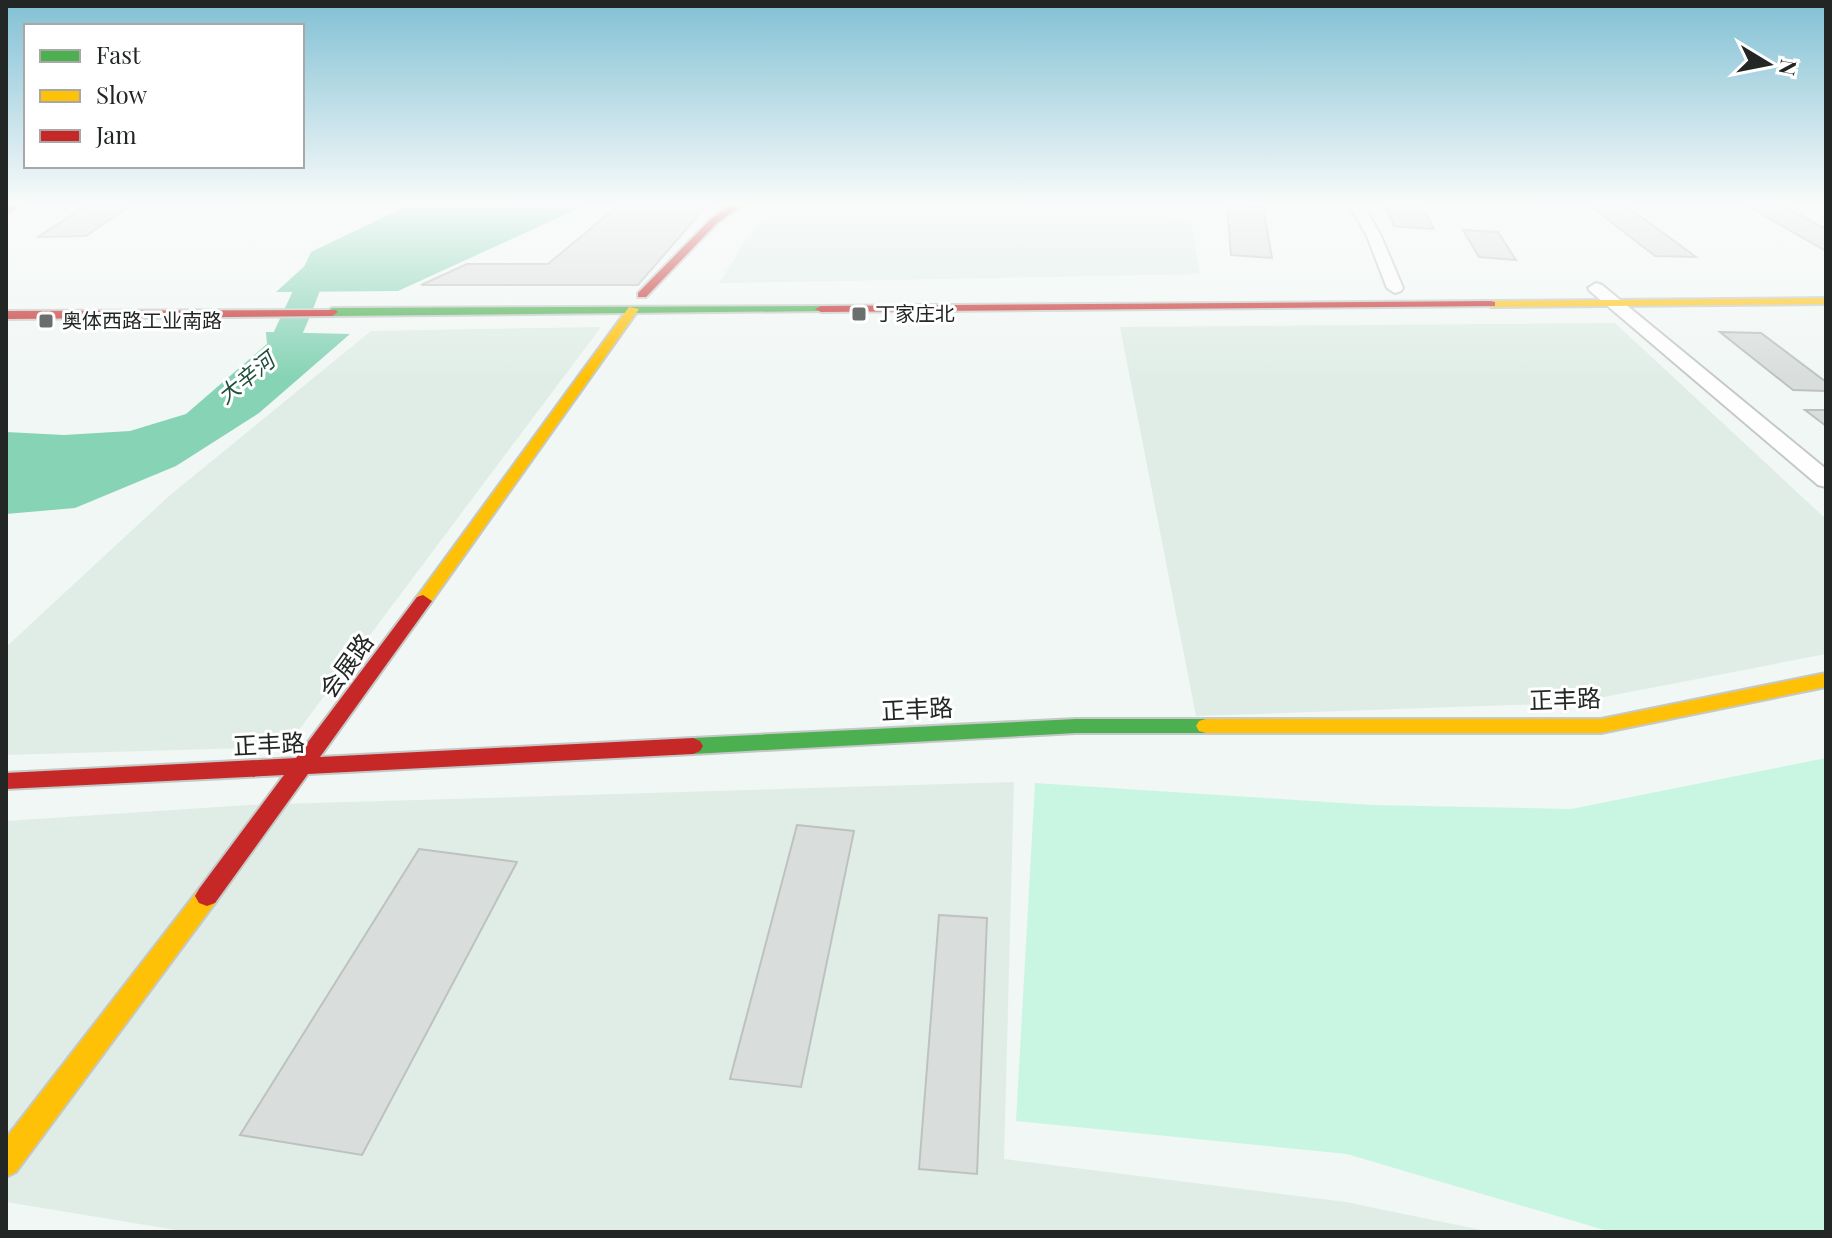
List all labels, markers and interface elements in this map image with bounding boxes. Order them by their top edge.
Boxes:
legend [24,24,304,168]
north arrow [1728,24,1808,104]
text: Fast [96,38,141,70]
text: N [1773,57,1805,78]
text: Slow [96,78,148,110]
text: Jam [95,118,137,150]
place label: 丁家庄北 [875,299,955,326]
marker: 丁家庄北 [850,305,868,323]
place label: 奥体西路工业南路 [62,306,222,333]
marker: 奥体西路工业南路 [37,312,55,330]
water label: 大辛河 [210,342,284,410]
street label: 会展路 [311,626,379,703]
street label: 正丰路 [1528,681,1601,715]
street label: 正丰路 [880,690,954,726]
street label: 正丰路 [232,725,306,761]

